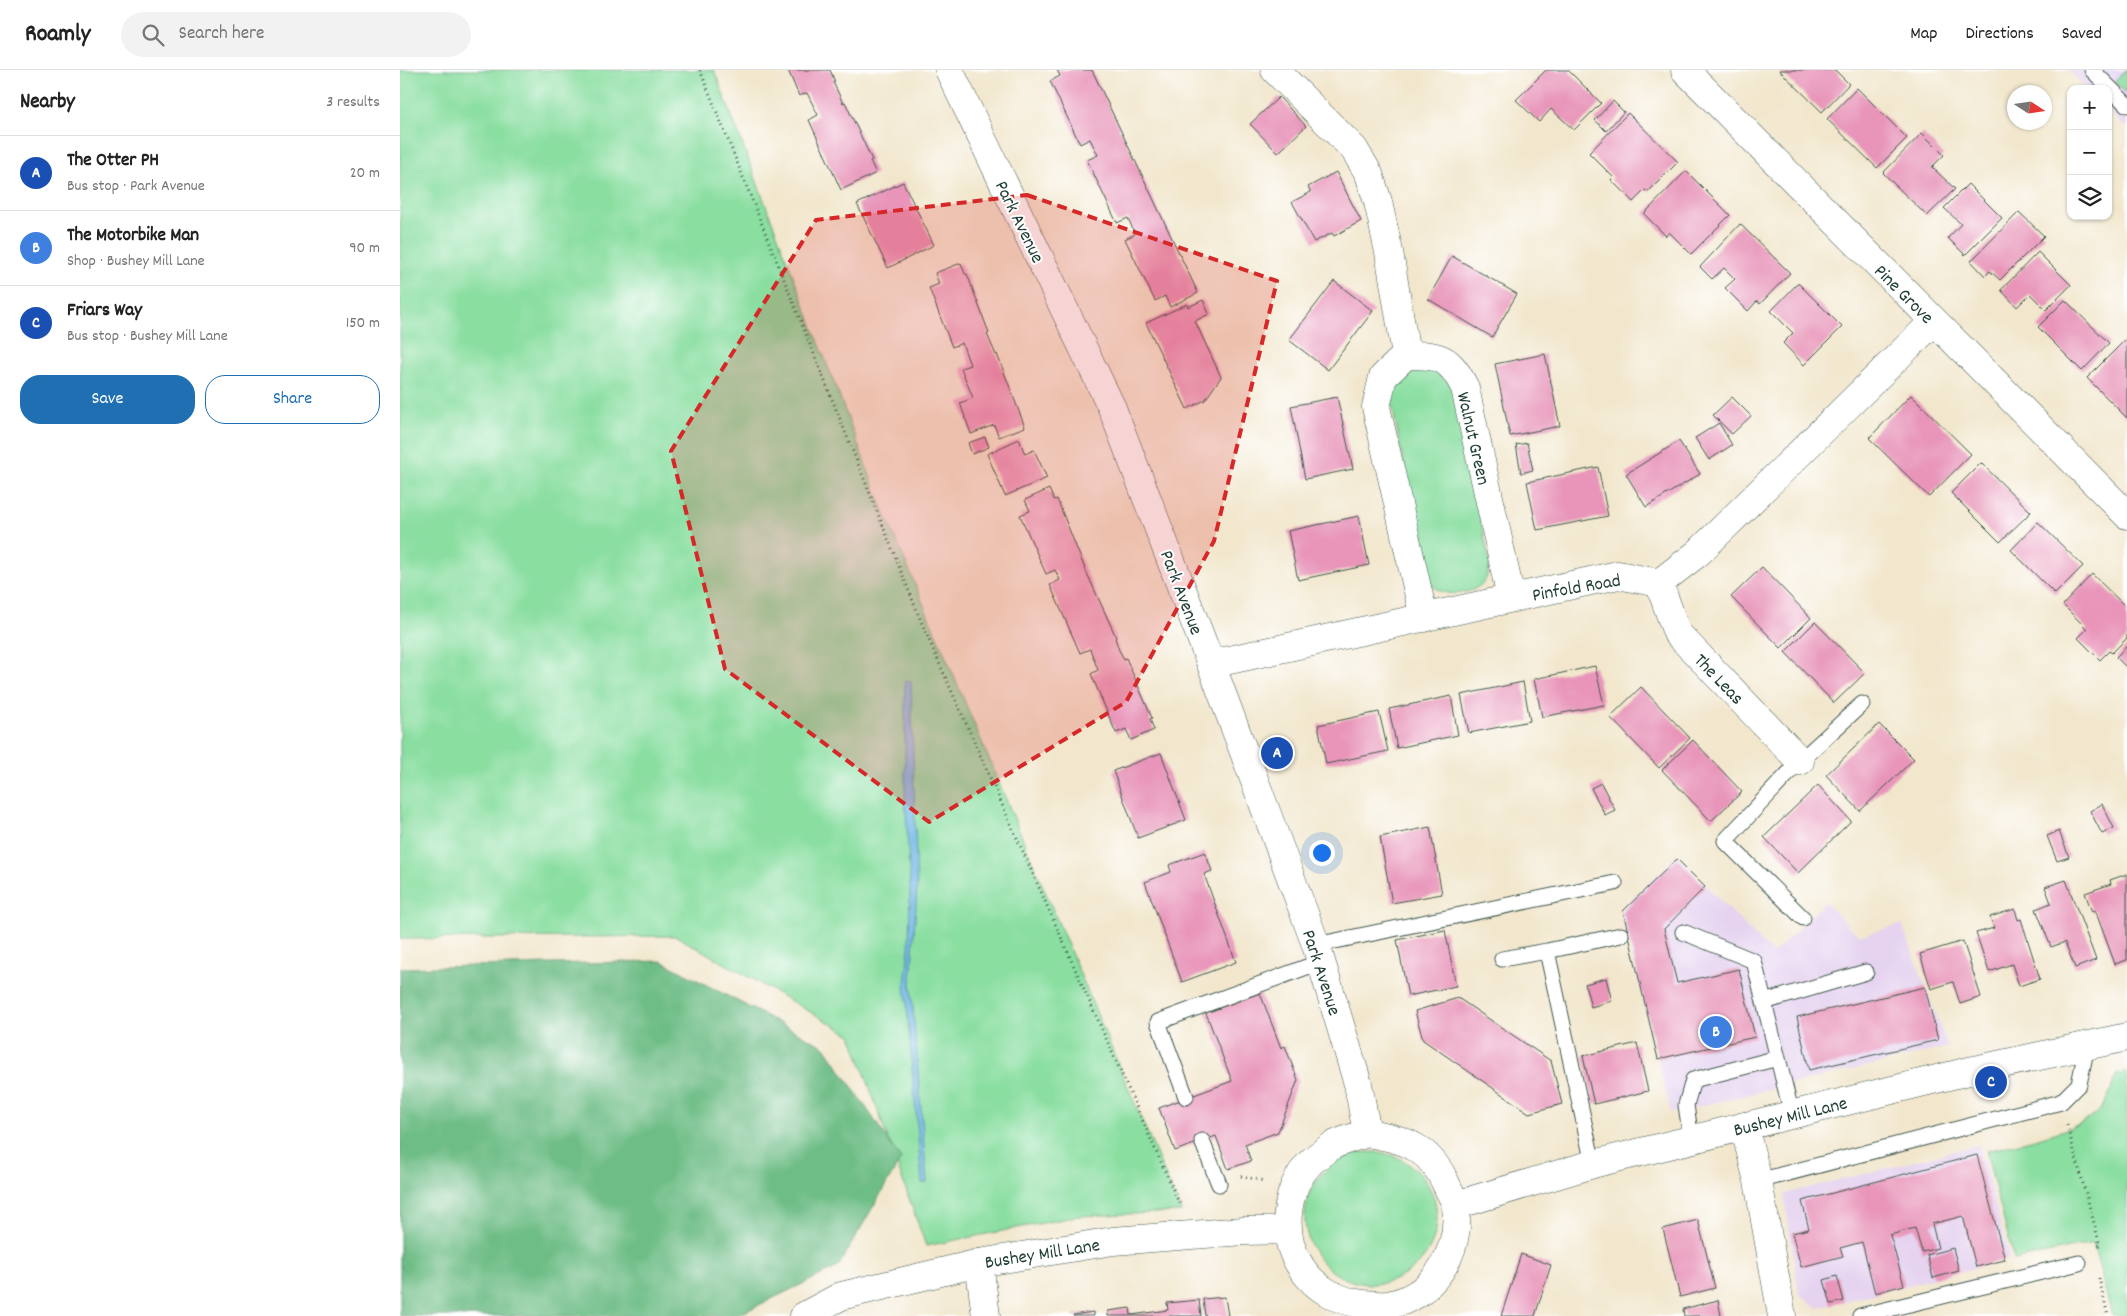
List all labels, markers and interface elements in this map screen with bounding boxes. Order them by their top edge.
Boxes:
search box [121,12,471,57]
text: Roamly [25,18,91,52]
icon: search [139,21,167,49]
text: Search here [179,21,264,48]
text: Map [1910,22,1937,47]
text: Directions [1965,22,2034,47]
text: Saved [2062,22,2102,47]
north arrow [2007,85,2052,130]
map controls [2067,85,2112,220]
button: + [2067,85,2112,130]
text: Nearby [20,88,75,118]
text: 3 results [326,91,380,114]
button: − [2067,130,2112,175]
text: The Otter PH [67,148,159,175]
text: A [32,162,40,185]
text: 20 m [350,162,380,185]
text: Bus stop · Park Avenue [67,175,205,198]
button: layers [2067,175,2112,220]
street label: Park Avenue [986,177,1049,268]
text: The Motorbike Man [67,223,199,250]
text: B [32,237,40,260]
text: 90 m [349,237,380,260]
text: Shop · Bushey Mill Lane [67,250,205,273]
street label: Pine Grove [1866,259,1939,332]
text: Friars Way [67,298,142,325]
text: C [32,312,40,335]
text: 150 m [346,312,380,335]
text: Bus stop · Bushey Mill Lane [67,325,228,348]
button: Save [20,375,195,424]
button: Share [205,375,380,424]
street label: Walnut Green [1448,390,1495,488]
street label: Park Avenue [1151,547,1208,640]
street label: Pinfold Road [1530,568,1623,610]
street label: The Leas [1686,649,1749,712]
pin: A [1261,734,1293,772]
your location [1309,840,1335,866]
street label: Park Avenue [1293,927,1346,1019]
pin: B [1700,1013,1732,1051]
pin: C [1975,1063,2007,1101]
street label: Bushey Mill Lane [1731,1091,1850,1146]
street label: Bushey Mill Lane [983,1233,1102,1278]

